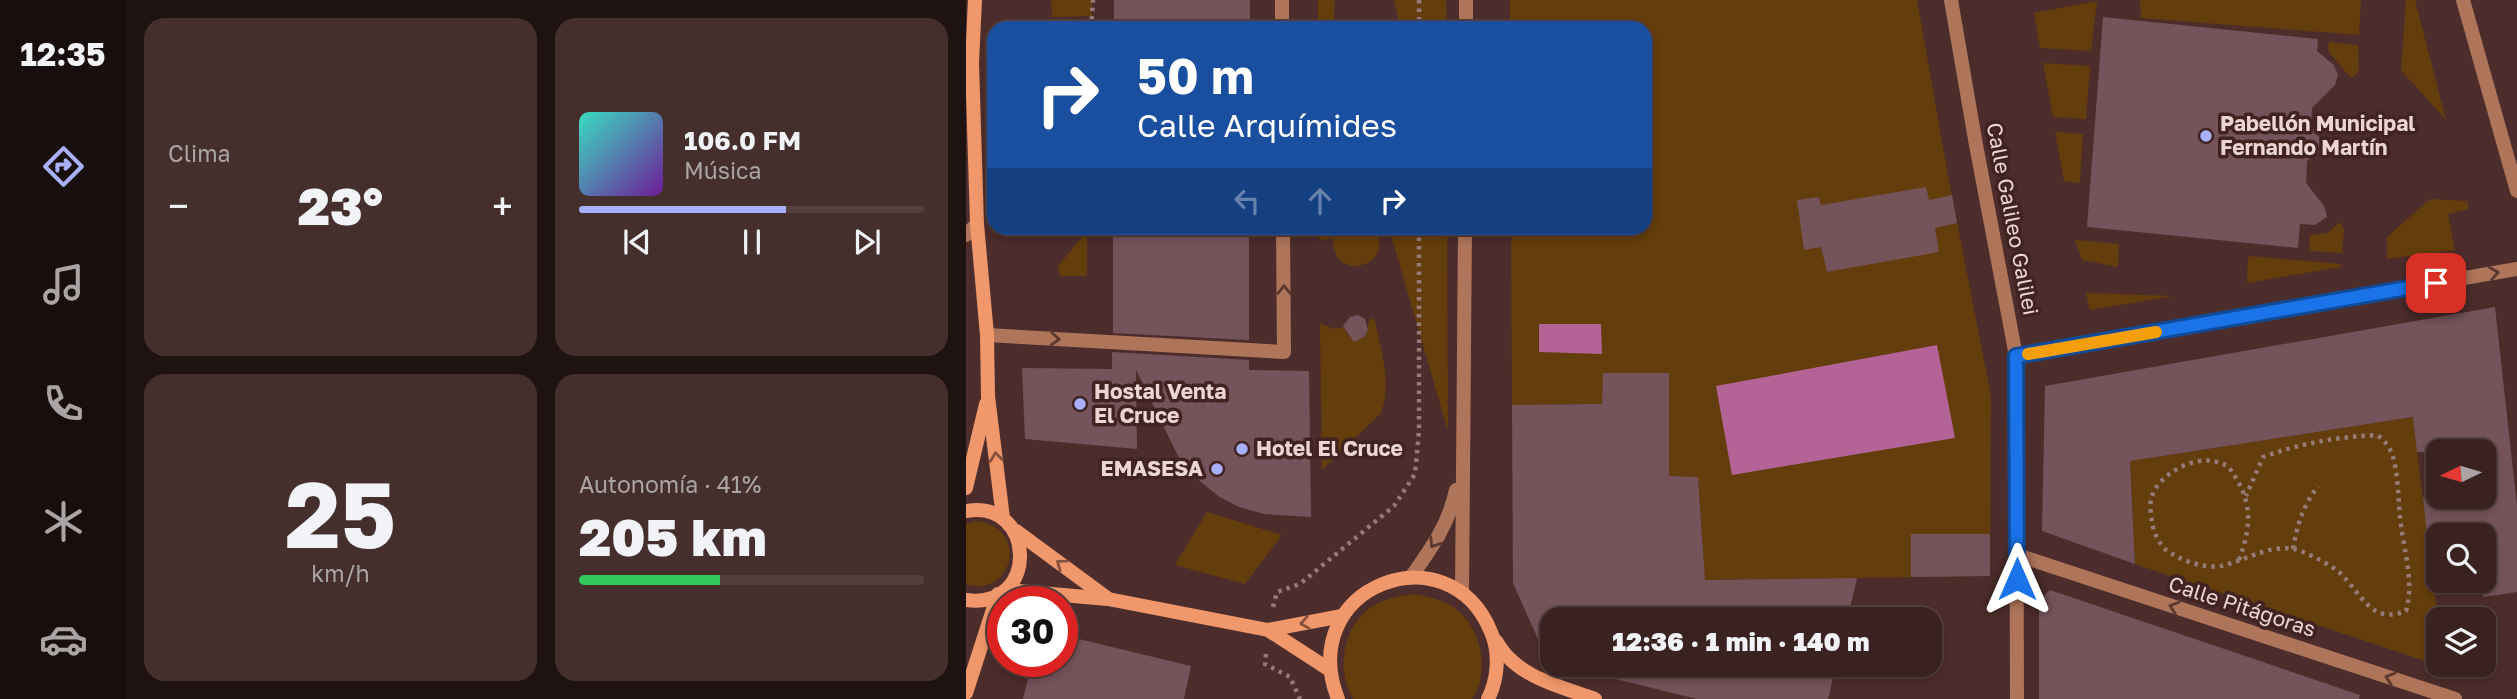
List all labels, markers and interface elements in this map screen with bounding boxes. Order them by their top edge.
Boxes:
text: 12:35 [20,35,106,73]
text: 50 m [1137,46,1254,105]
icon: right [1022,49,1113,140]
text: Calle Arquímides [1137,106,1397,144]
place label: Pabellón Municipal Fernando Martín [2220,110,2415,160]
street label: Calle Galileo Galilei [1982,120,2044,317]
text: 106.0 FM [684,125,801,156]
marker: Pabellón Municipal Fernando Martín [2198,128,2214,144]
text: Clima [168,139,231,167]
icon: directions [39,142,88,191]
text: Música [684,156,762,184]
text: 23° [298,174,383,236]
icon: left [1228,182,1266,220]
icon: ahead [1301,182,1339,220]
icon: right [1374,182,1412,220]
text: − [168,183,189,228]
text: + [492,183,513,228]
icon: previous [618,223,656,261]
icon: pause [733,223,771,261]
icon: next [848,223,886,261]
pin [2406,253,2466,313]
icon: music [39,260,88,309]
icon: arrive [2417,264,2455,302]
one-way arrow [2488,266,2500,281]
one-way arrow [1276,284,1292,294]
one-way arrow [1050,331,1061,346]
place label: Hostal Venta El Cruce [1094,378,1226,428]
icon: phone [39,379,88,428]
marker: Hostal Venta El Cruce [1072,396,1088,412]
place label: Hotel El Cruce [1256,435,1403,461]
north arrow [2426,439,2496,509]
map controls [2426,439,2496,677]
marker: Hotel El Cruce [1234,441,1250,457]
one-way arrow [988,451,1003,463]
place label: EMASESA [1101,455,1203,481]
text: 25 [285,459,396,568]
marker: EMASESA [1209,461,1225,477]
text: Autonomía · 41% [579,470,761,498]
icon: climate [39,497,88,546]
text: 205 km [579,505,767,567]
button: search [2426,523,2496,593]
one-way arrow [1430,535,1443,548]
position arrow [1980,542,2054,616]
text: km/h [311,559,370,587]
one-way arrow [1056,560,1068,572]
street label: Calle Pitágoras [2166,570,2319,642]
speed limit sign: 30 [987,586,1078,677]
one-way arrow [2169,601,2181,615]
button: layers [2426,607,2496,677]
icon: car [39,615,88,664]
one-way arrow [1299,615,1311,630]
text: 12:36 · 1 min · 140 m [1612,626,1870,657]
one-way arrow [2385,672,2397,686]

